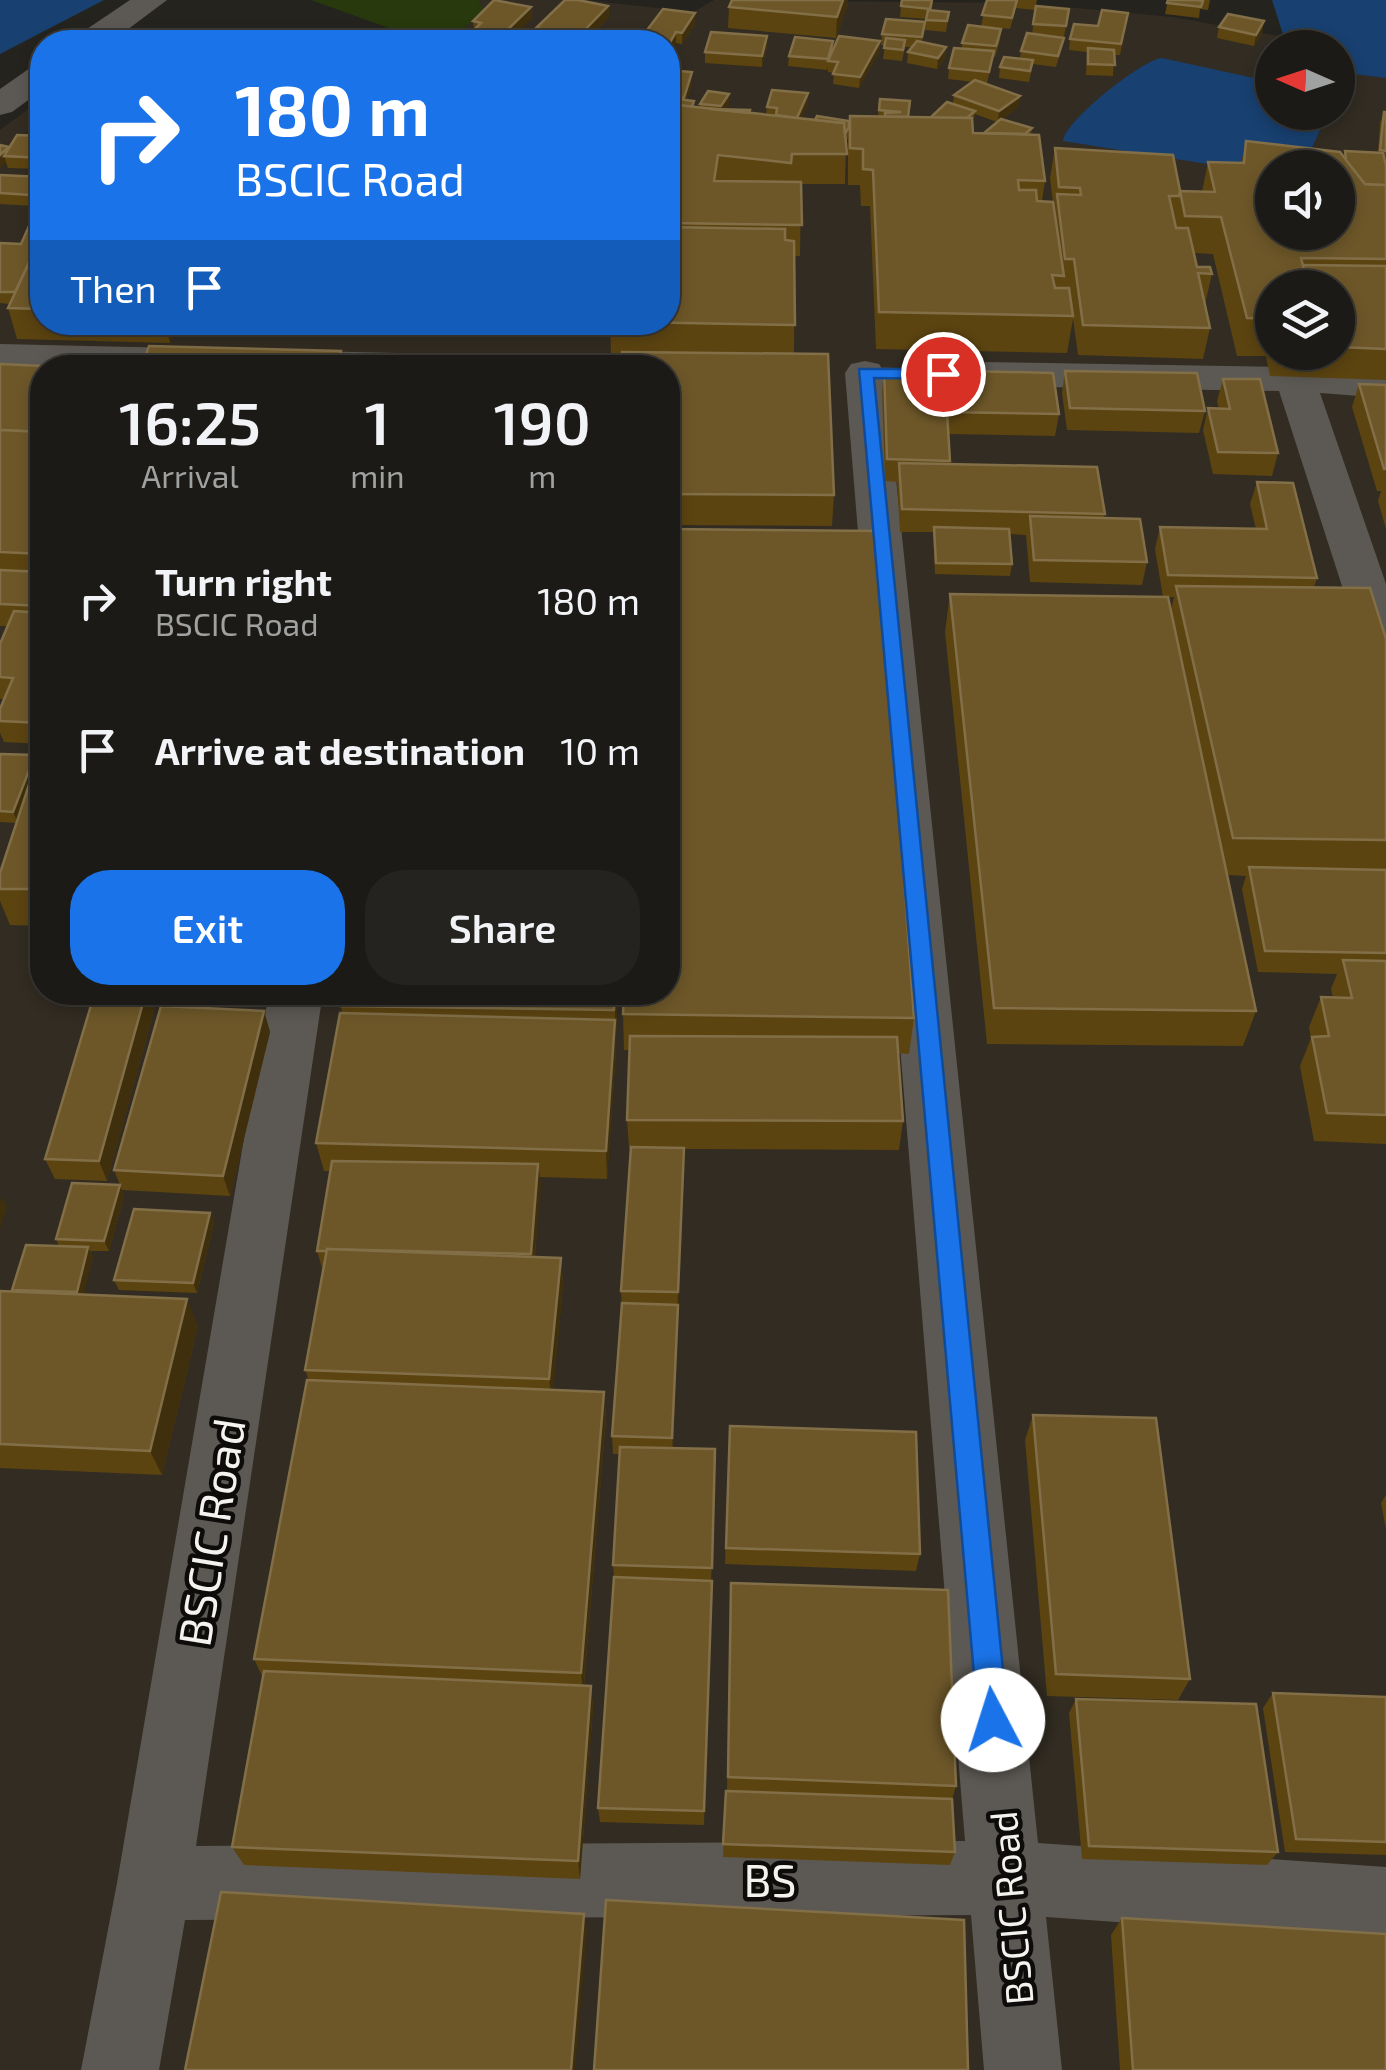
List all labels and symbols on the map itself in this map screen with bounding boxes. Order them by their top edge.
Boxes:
north arrow [1255,30,1355,130]
pin [901,332,986,417]
street label: BSCIC Road [165,1414,255,1650]
position arrow [941,1668,1045,1772]
street label: BSCIC Road [979,1809,1041,2007]
street label: BS [743,1852,797,1906]

